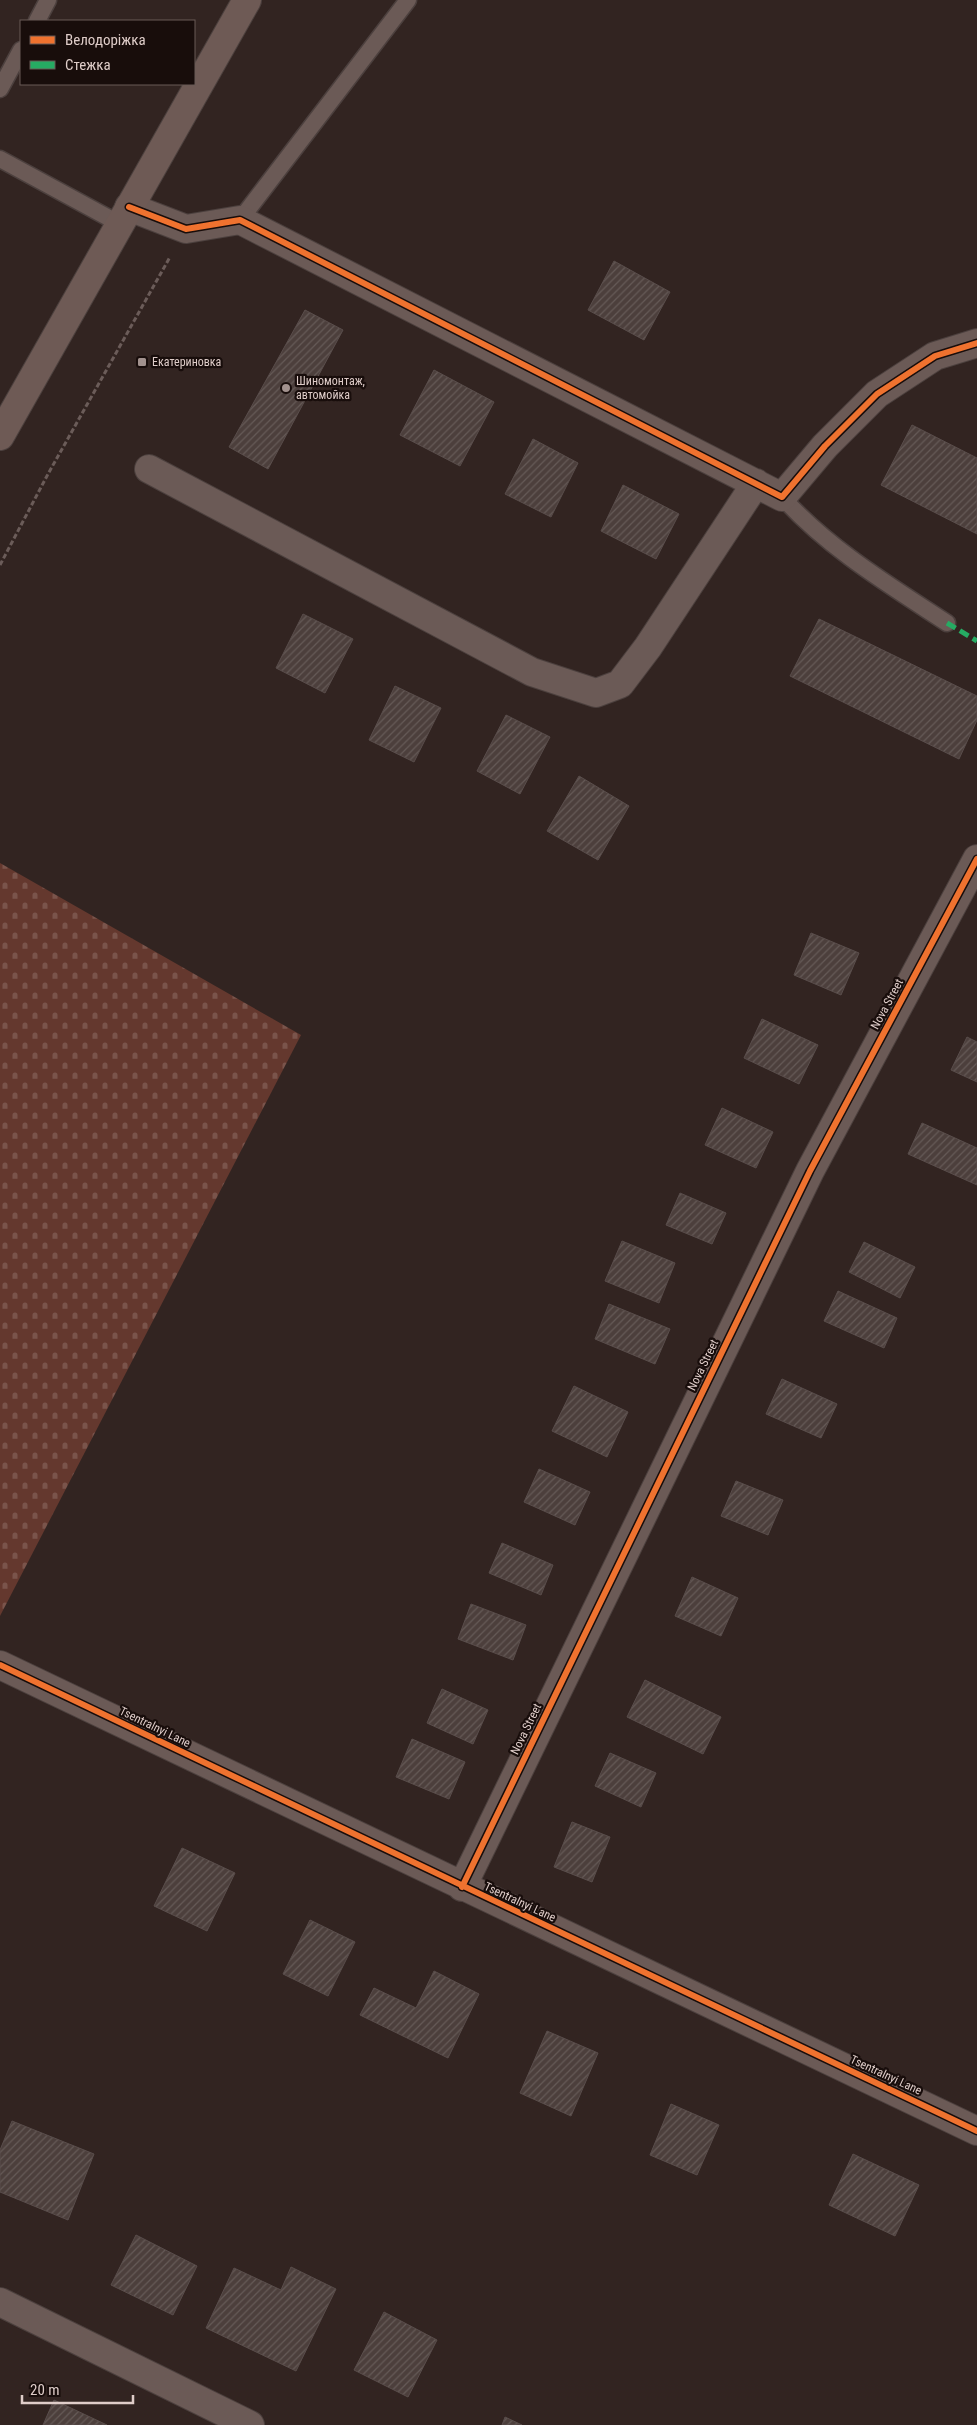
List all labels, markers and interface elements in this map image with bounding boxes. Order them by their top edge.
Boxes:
legend [20,20,195,85]
text: Велодоріжка [65,31,146,49]
text: Стежка [65,56,111,74]
place label: Екатериновка [152,355,222,369]
marker: Екатериновка [136,356,148,368]
place label: Шиномонтаж, автомойка [296,374,365,402]
marker: Шиномонтаж, автомойка [280,382,292,394]
street label: Nova Street [868,976,906,1032]
street label: Nova Street [685,1337,722,1393]
street label: Nova Street [508,1701,545,1757]
street label: Tsentralnyi Lane [117,1704,193,1750]
street label: Tsentralnyi Lane [482,1879,558,1925]
street label: Tsentralnyi Lane [848,2052,924,2098]
scale bar [22,2372,134,2404]
text: 20 m [30,2381,60,2399]

